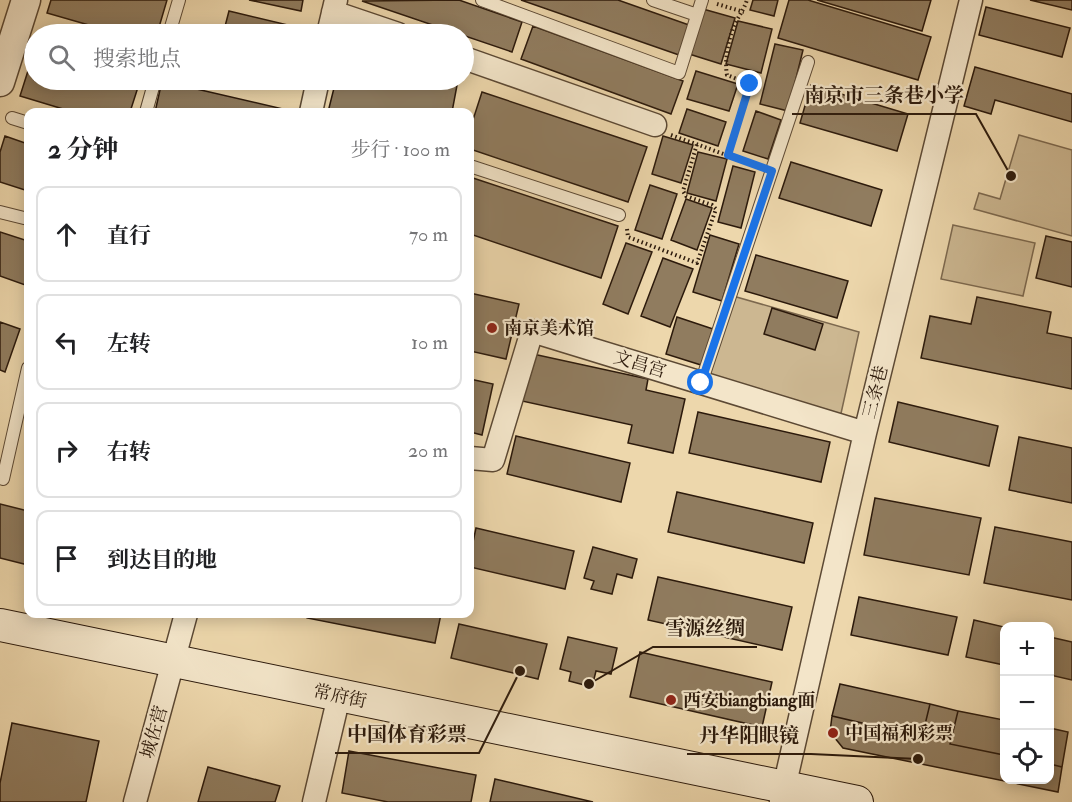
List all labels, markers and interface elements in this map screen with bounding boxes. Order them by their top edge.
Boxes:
search box [24,24,474,90]
icon: search [45,41,78,74]
text: 搜索地点 [93,45,181,73]
route end [736,70,762,96]
callout: 南京市三条巷小学 [792,76,976,114]
text: 南京市三条巷小学 [804,83,964,108]
text: 2 分钟 [48,134,119,166]
text: 步行 · 100 m [350,137,450,162]
icon: ahead [50,218,83,251]
text: 直行 [107,222,151,250]
text: 70 m [409,222,448,247]
place label: 南京美术馆 [504,317,594,340]
marker: 南京美术馆 [485,321,499,335]
icon: left [50,326,83,359]
text: 左转 [107,330,151,358]
text: 10 m [411,330,448,355]
street label: 文昌宫 [611,346,669,383]
street label: 三条巷 [858,363,893,421]
route start [687,369,713,395]
icon: right [50,434,83,467]
text: 右转 [107,438,151,466]
text: 20 m [408,438,448,463]
icon: arrive [50,542,83,575]
text: 到达目的地 [107,546,217,574]
callout: 雪源丝绸 [653,609,757,647]
text: 雪源丝绸 [665,616,745,641]
map controls [1000,622,1054,784]
button: + [1000,622,1054,676]
button: − [1000,676,1054,730]
street label: 常府街 [311,680,369,713]
place label: 西安biangbiang面 [683,689,815,712]
marker: 西安biangbiang面 [664,693,678,707]
street label: 城佐营 [136,703,173,761]
callout: 中国体育彩票 [335,715,479,753]
callout: 丹华阳眼镜 [687,716,811,754]
text: 中国体育彩票 [347,722,467,747]
place label: 中国福利彩票 [845,722,953,745]
text: 丹华阳眼镜 [699,723,799,748]
marker: 中国福利彩票 [826,726,840,740]
button: locate [1000,730,1054,784]

